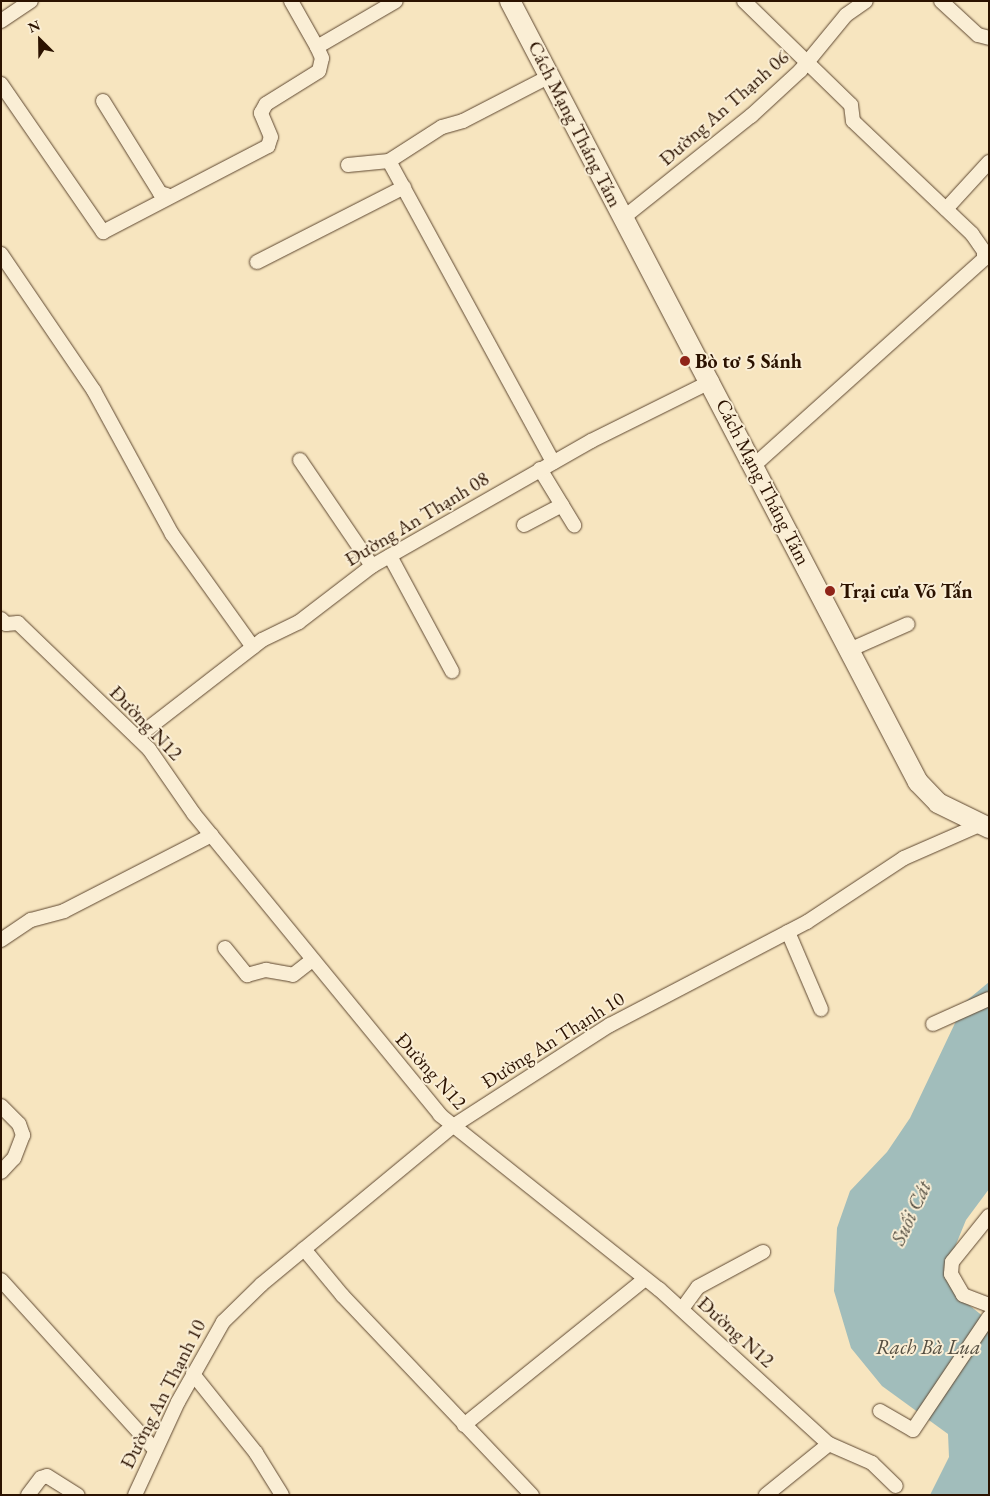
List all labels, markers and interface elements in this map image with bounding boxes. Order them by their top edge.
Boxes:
north arrow [15,15,65,65]
text: N [25,16,43,37]
street label: Cách Mạng Tháng Tám [523,37,627,211]
street label: Đường An Thạnh 06 [654,45,794,171]
place label: Bò tơ 5 Sánh [695,349,802,373]
marker: Bò tơ 5 Sánh [679,355,691,367]
street label: Cách Mạng Tháng Tám [711,395,815,569]
street label: Đường An Thạnh 08 [341,467,493,571]
place label: Trại cưa Võ Tấn [840,579,973,603]
marker: Trại cưa Võ Tấn [824,585,836,597]
street label: Đường N12 [104,681,188,765]
street label: Đường An Thạnh 10 [477,986,629,1094]
street label: Đường N12 [390,1028,472,1114]
water label: Suối Cát [885,1177,937,1249]
street label: Đường N12 [693,1291,779,1373]
street label: Đường An Thạnh 10 [115,1316,211,1472]
water label: Rạch Bà Lụa [875,1334,981,1360]

